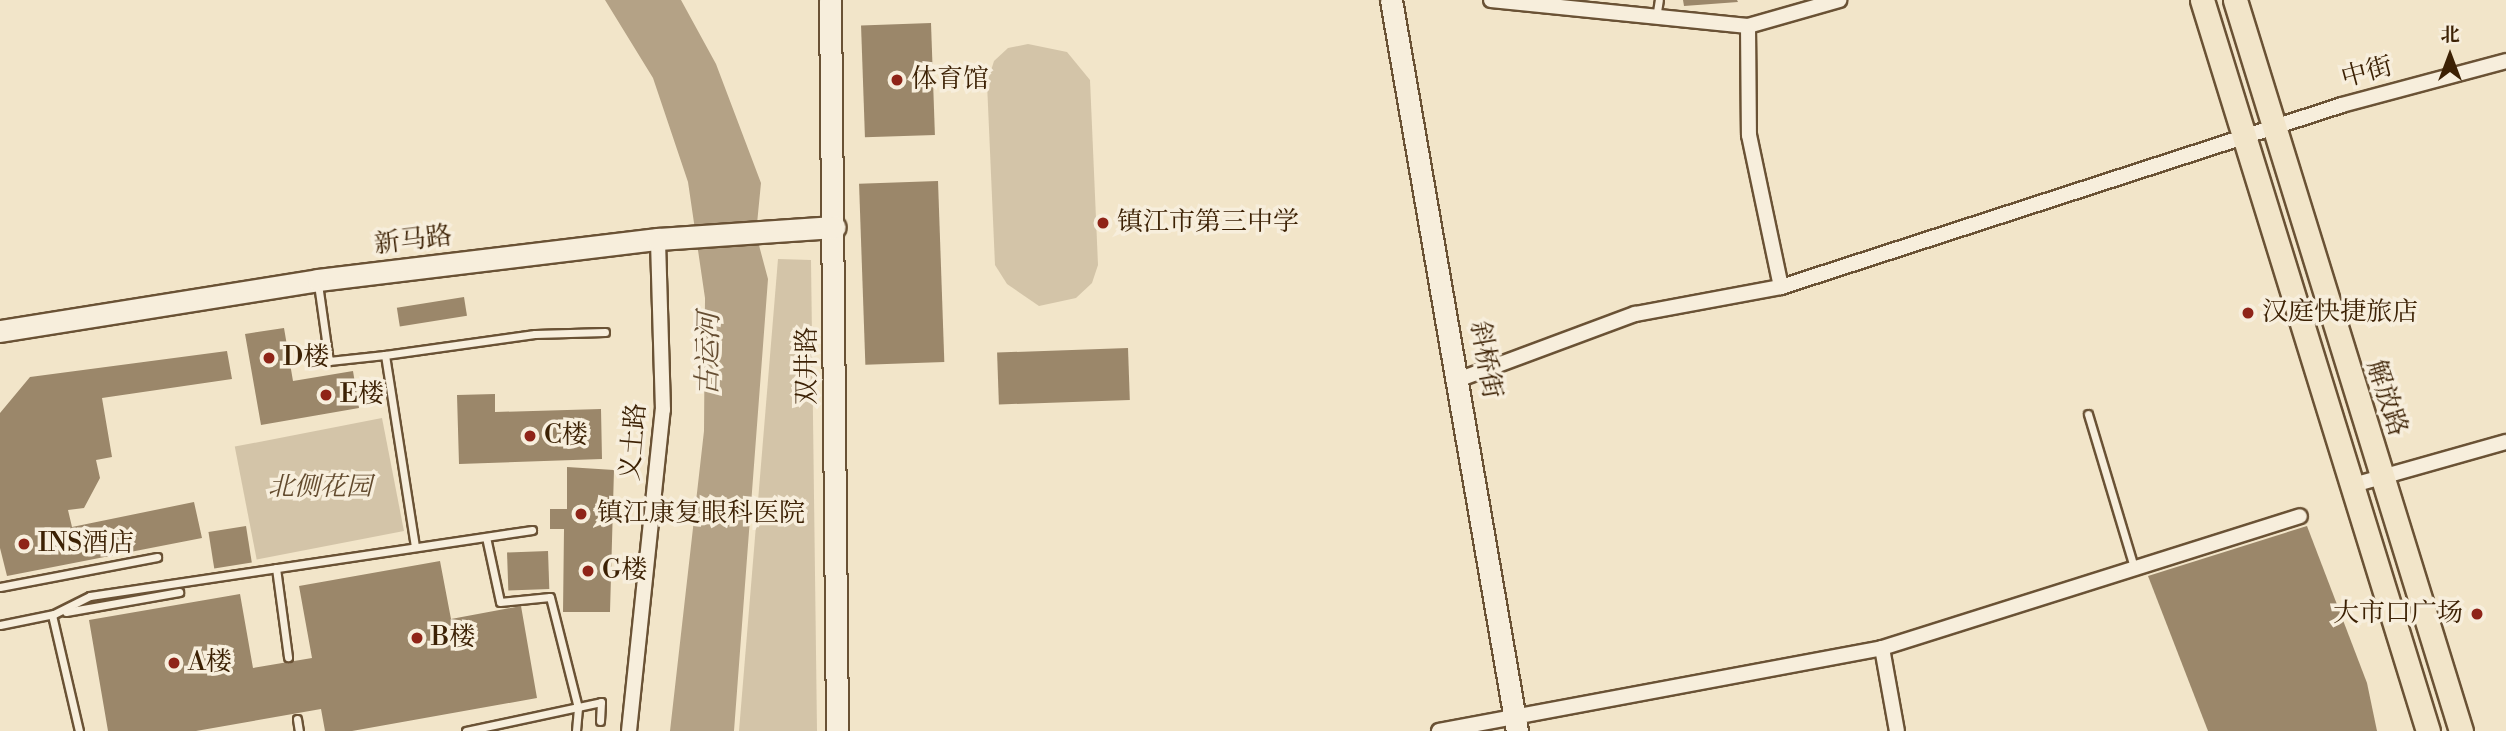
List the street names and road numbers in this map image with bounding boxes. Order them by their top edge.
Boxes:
street label: 中街 [2338,51,2396,95]
street label: 新马路 [372,221,454,261]
street label: 斜桥街 [1463,319,1507,401]
street label: 双井路 [792,327,824,405]
street label: 解放路 [2359,356,2413,440]
street label: 义土路 [615,402,653,482]

